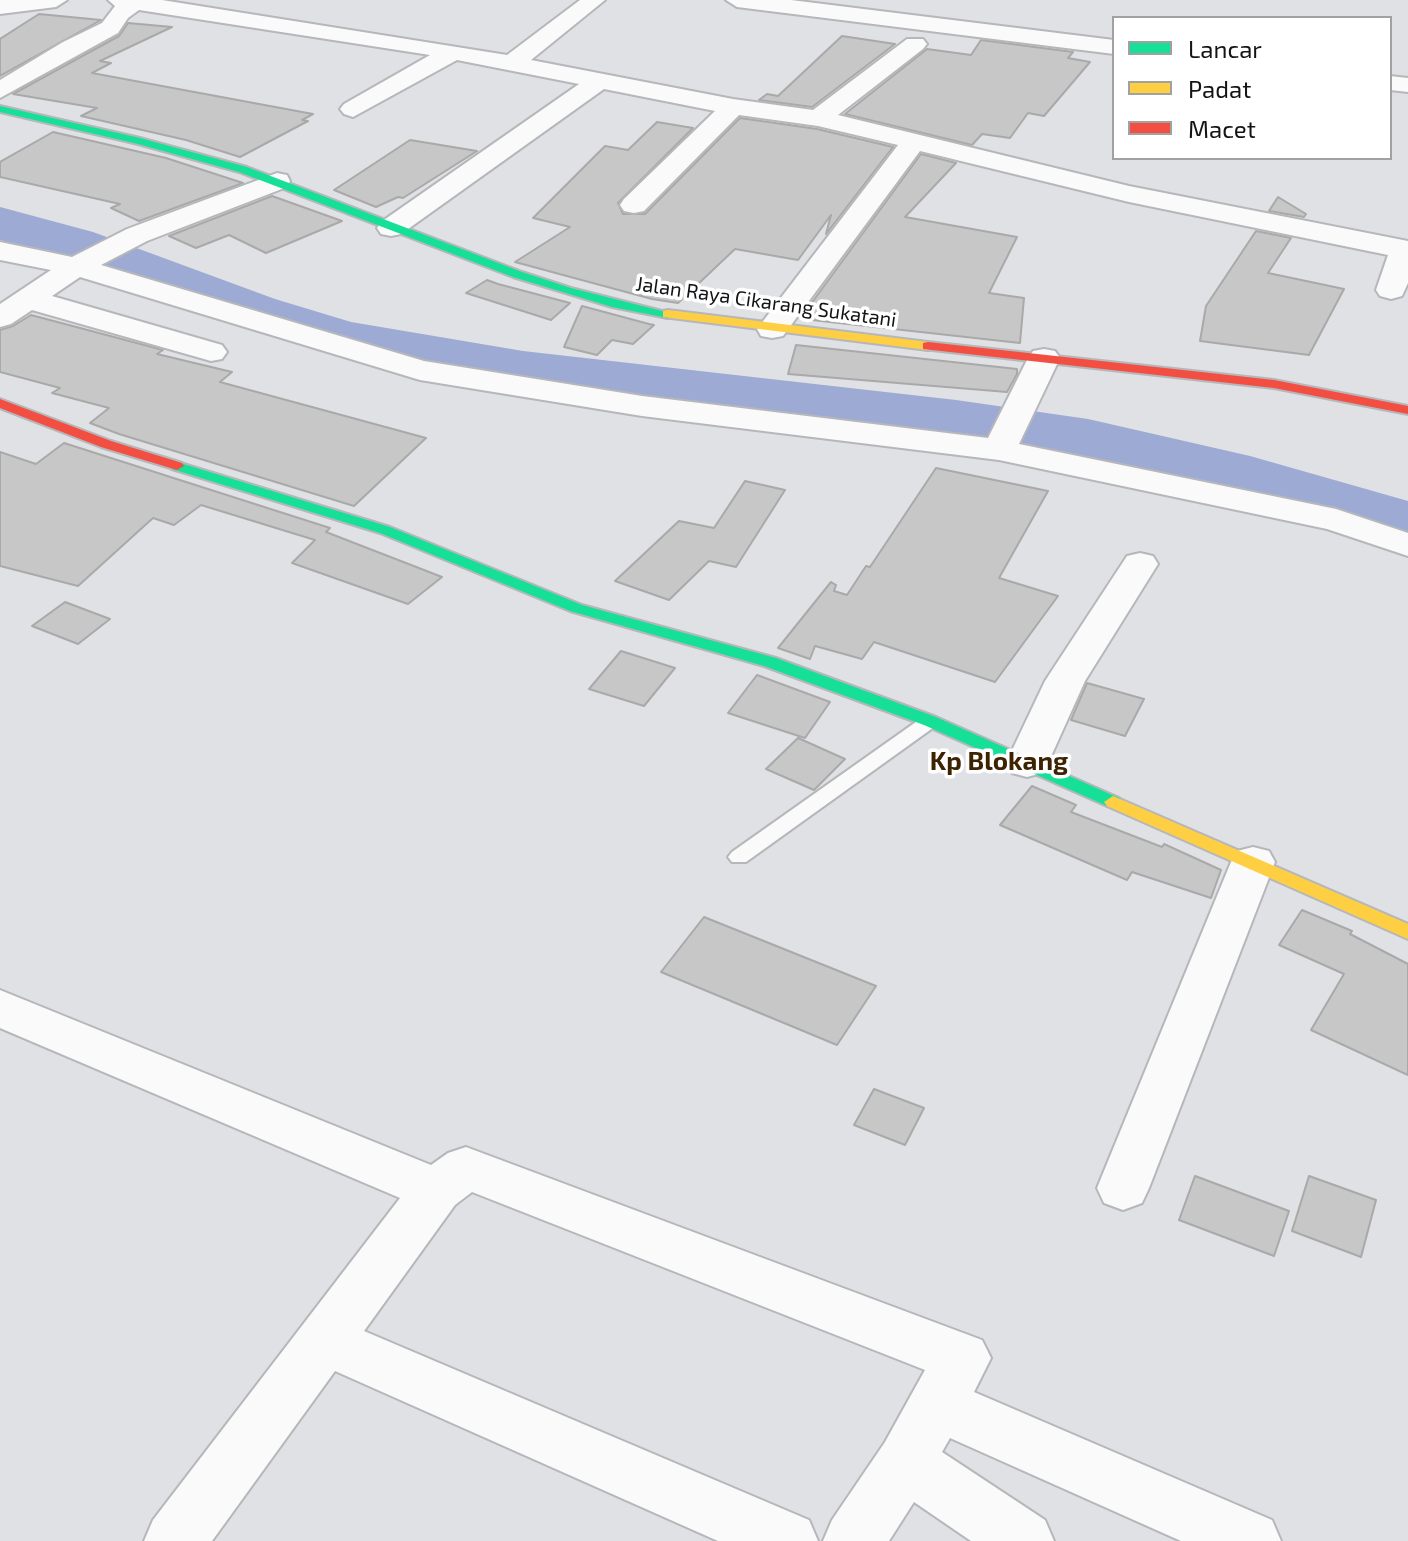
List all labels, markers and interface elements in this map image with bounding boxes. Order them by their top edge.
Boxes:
legend [1112,16,1392,160]
text: Lancar [1188,34,1262,63]
text: Padat [1188,74,1251,103]
text: Macet [1188,114,1256,143]
street label: Jalan Raya Cikarang Sukatani [634,272,898,332]
district label: Kp Blokang [930,745,1068,777]

